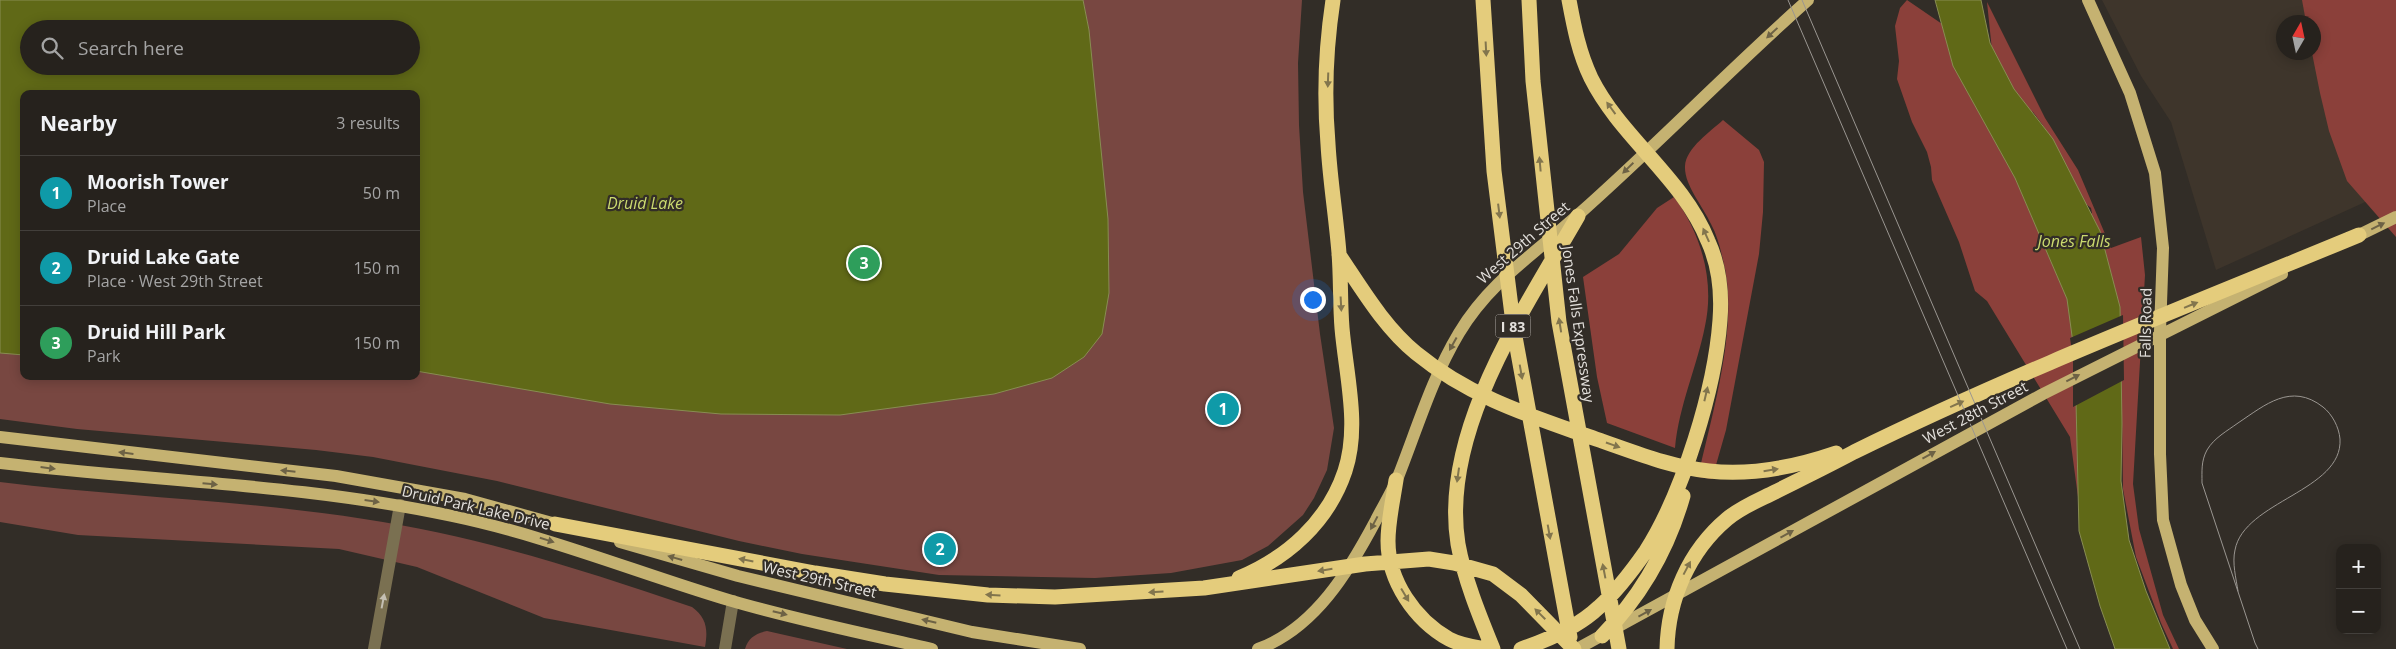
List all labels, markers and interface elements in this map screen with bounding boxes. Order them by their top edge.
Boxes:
north arrow [2276,15,2321,60]
search box [20,20,420,75]
one-way arrow [1767,27,1779,39]
icon: search [38,34,66,62]
text: Search here [78,35,184,61]
one-way arrow [1482,41,1490,57]
one-way arrow [1323,72,1331,88]
one-way arrow [1606,102,1616,115]
text: Nearby [40,109,117,137]
text: 3 results [336,112,400,134]
one-way arrow [1536,156,1544,172]
one-way arrow [1623,162,1635,174]
text: Moorish Tower [87,169,229,195]
text: 1 [51,182,61,204]
text: 50 m [363,182,400,204]
water label: Druid Lake [607,192,683,214]
text: Place [87,195,126,217]
street label: West 29th Street [1473,196,1573,288]
one-way arrow [1495,203,1503,219]
one-way arrow [2370,222,2385,230]
one-way arrow [1701,228,1709,242]
water label: Jones Falls [2034,230,2111,252]
street label: Jones Falls Expressway [1558,242,1600,404]
text: Druid Lake Gate [87,244,240,270]
pin: 3 [848,244,880,282]
text: 2 [51,257,61,279]
text: 150 m [354,257,400,279]
text: Place · West 29th Street [87,270,263,292]
your location [1300,287,1326,313]
street label: Falls Road [2134,288,2156,358]
one-way arrow [1337,296,1345,312]
one-way arrow [2184,300,2198,308]
road number: I 83 [1496,314,1530,338]
one-way arrow [1555,317,1563,333]
text: Druid Hill Park [87,319,226,345]
text: 3 [51,332,61,354]
text: 150 m [354,332,400,354]
one-way arrow [1449,336,1457,351]
text: Park [87,345,120,367]
one-way arrow [1517,364,1525,380]
one-way arrow [2065,374,2080,382]
street label: West 28th Street [1919,376,2031,448]
one-way arrow [1702,386,1710,401]
pin: 1 [1207,390,1239,428]
one-way arrow [1950,400,1964,408]
one-way arrow [1605,442,1620,449]
one-way arrow [118,449,134,457]
one-way arrow [1922,451,1937,459]
one-way arrow [41,464,57,472]
one-way arrow [1764,465,1780,473]
one-way arrow [279,467,295,475]
one-way arrow [1453,467,1461,483]
one-way arrow [202,480,218,488]
street label: Druid Park Lake Drive [400,480,552,534]
one-way arrow [364,497,380,505]
one-way arrow [1370,516,1378,531]
one-way arrow [1546,524,1554,540]
pin: 2 [924,530,956,568]
one-way arrow [1780,530,1795,538]
one-way arrow [540,536,555,544]
map controls [2336,544,2381,634]
button: + [2336,544,2381,589]
one-way arrow [667,554,682,562]
one-way arrow [738,555,754,563]
street label: West 29th Street [761,556,879,602]
one-way arrow [1683,561,1691,576]
one-way arrow [1600,563,1608,579]
one-way arrow [1316,566,1332,574]
one-way arrow [1147,588,1163,596]
one-way arrow [1400,588,1409,601]
button: − [2336,589,2381,634]
one-way arrow [985,591,1001,599]
one-way arrow [380,593,388,609]
one-way arrow [1534,608,1546,620]
one-way arrow [1638,608,1652,617]
one-way arrow [773,609,788,617]
one-way arrow [921,617,937,625]

